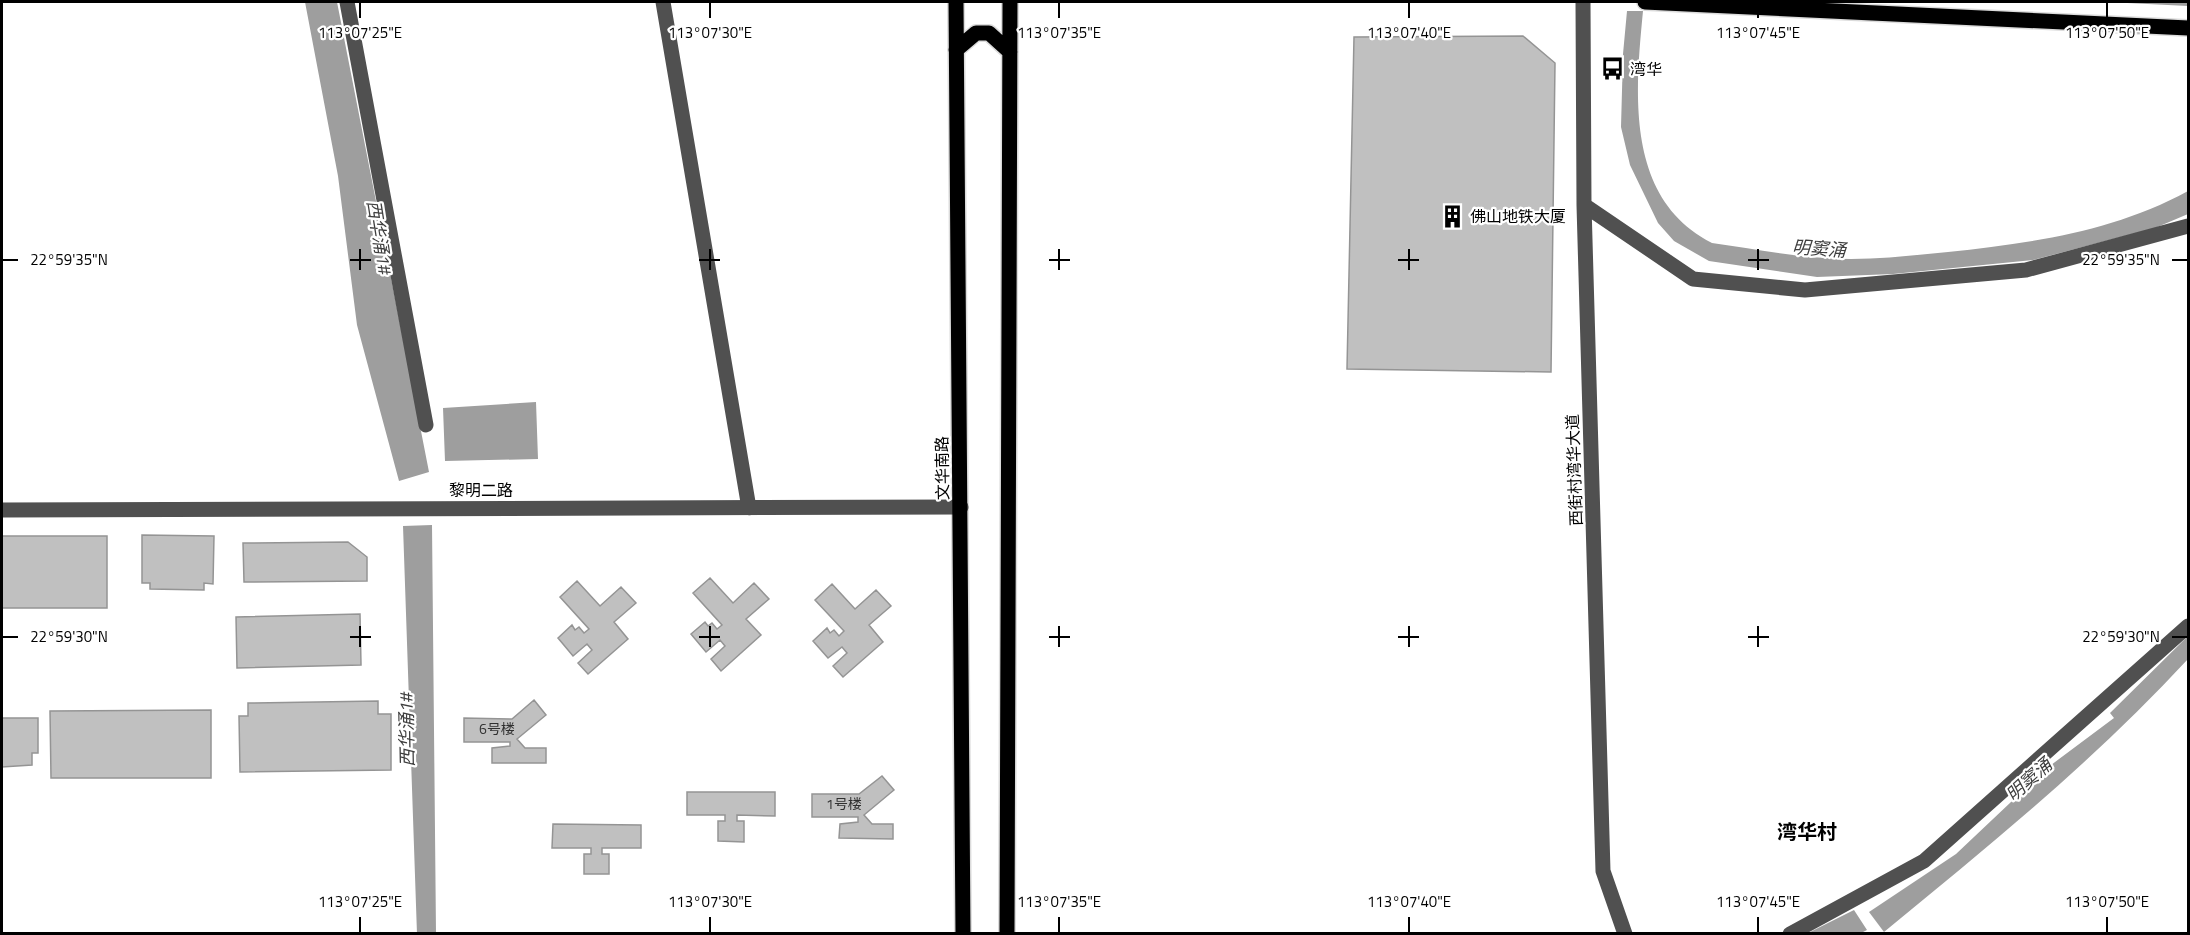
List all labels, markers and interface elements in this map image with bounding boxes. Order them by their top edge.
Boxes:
text: 113°07'25"E [318,21,402,44]
text: 113°07'30"E [668,21,752,44]
text: 113°07'35"E [1017,21,1101,44]
text: 113°07'40"E [1367,21,1451,44]
text: 113°07'45"E [1716,21,1800,44]
text: 113°07'50"E [2065,21,2149,44]
bus stop icon: 湾华 [1599,56,1625,82]
place label: 湾华 [1630,57,1662,81]
water label: 西华涌1# [360,198,399,278]
building icon: 佛山地铁大厦 [1439,203,1465,229]
place label: 佛山地铁大厦 [1470,204,1566,228]
water label: 明窦涌 [1791,233,1849,264]
text: 22°59'35"N [30,248,108,271]
text: 22°59'35"N [2082,248,2160,271]
street label: 西街村湾华大道 [1560,414,1588,526]
street label: 文华南路 [929,436,955,500]
street label: 黎明二路 [449,478,513,502]
text: 22°59'30"N [30,625,108,648]
text: 22°59'30"N [2082,625,2160,648]
water label: 西华涌1# [392,691,421,767]
house number: 6号楼 [479,718,515,739]
water label: 明窦涌 [2000,750,2059,808]
house number: 1号楼 [826,793,862,814]
district label: 湾华村 [1777,816,1837,847]
text: 113°07'25"E [318,890,402,913]
text: 113°07'30"E [668,890,752,913]
text: 113°07'35"E [1017,890,1101,913]
text: 113°07'40"E [1367,890,1451,913]
text: 113°07'45"E [1716,890,1800,913]
text: 113°07'50"E [2065,890,2149,913]

